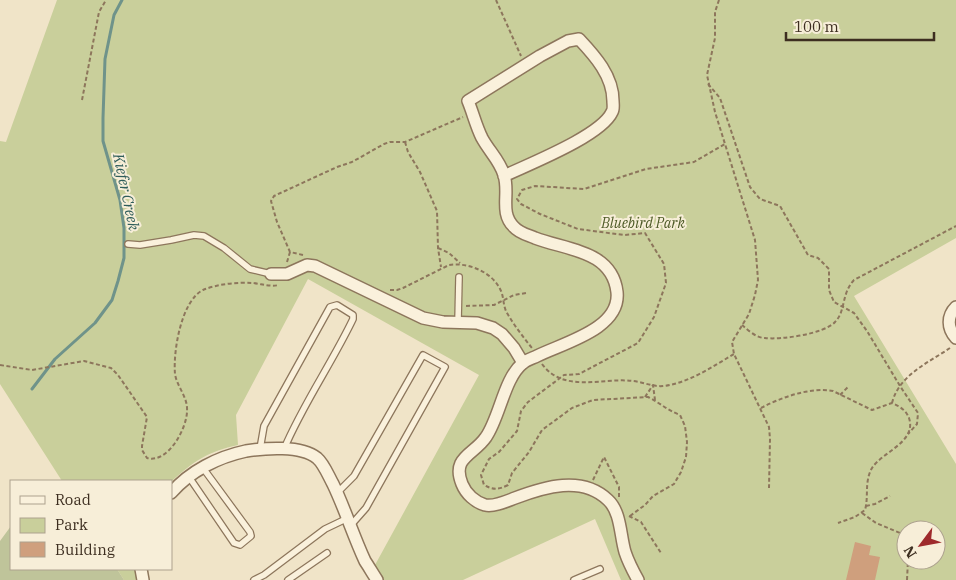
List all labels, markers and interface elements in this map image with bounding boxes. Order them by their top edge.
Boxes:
scale bar [786,10,934,42]
text: 100 m [794,17,839,36]
water label: Kiefer Creek [109,151,144,232]
park label: Bluebird Park [600,214,685,232]
legend [10,480,172,570]
text: Road [55,490,91,509]
text: Park [55,515,88,534]
north arrow [896,520,946,570]
text: Building [55,540,115,559]
text: N [899,542,921,561]

